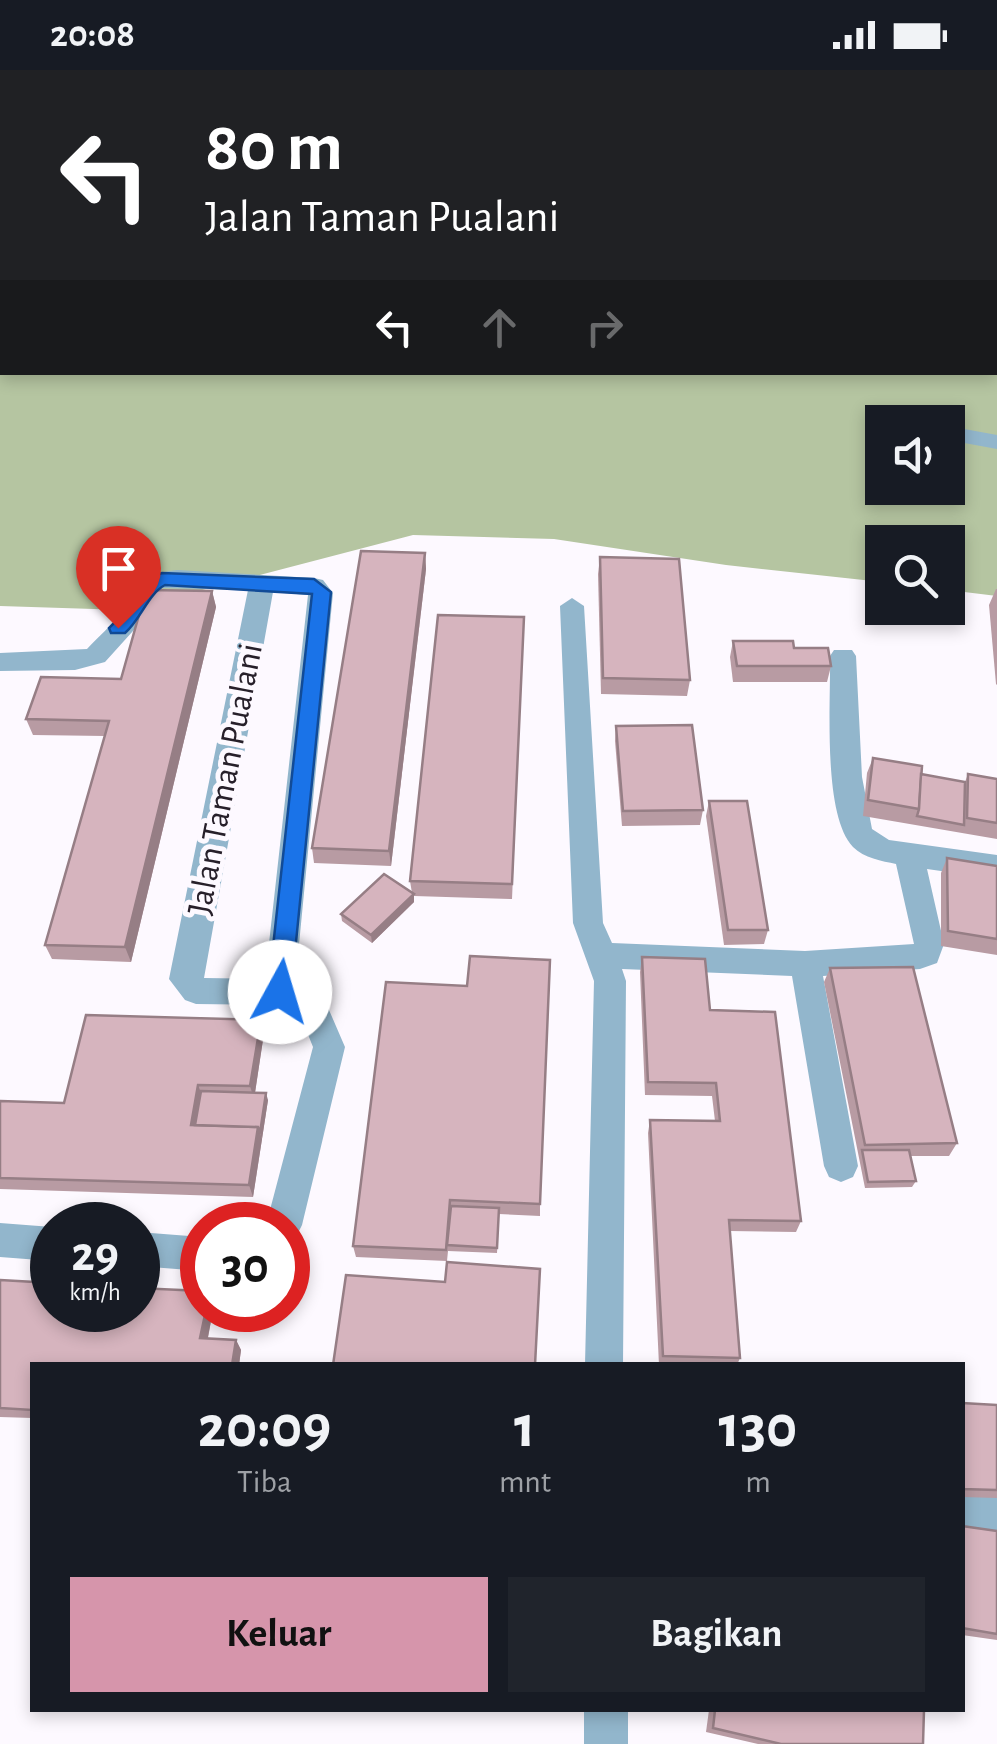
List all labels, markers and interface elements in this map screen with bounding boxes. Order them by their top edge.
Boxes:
text: 20:08 [50,16,135,54]
icon: left [40,110,170,240]
text: 80 m [205,113,343,183]
text: Jalan Taman Pualani [205,195,559,240]
icon: left [367,300,422,355]
icon: ahead [472,300,527,355]
icon: right [577,300,632,355]
map controls [865,405,965,625]
button: sound [865,405,965,505]
button: search [865,525,965,625]
pin [76,526,161,629]
icon: arrive [91,541,146,596]
street label: Jalan Taman Pualani [182,641,269,918]
position arrow [228,940,332,1044]
speed limit sign: 30 [180,1202,310,1332]
text: 29 [71,1230,119,1280]
text: km/h [69,1280,121,1305]
text: 20:09 [198,1398,331,1458]
text: 1 [514,1398,536,1458]
text: 130 [719,1398,797,1458]
text: Tiba [237,1466,292,1498]
text: mnt [499,1466,551,1498]
text: m [745,1466,771,1498]
button: Keluar [70,1577,488,1692]
button: Bagikan [508,1577,925,1692]

